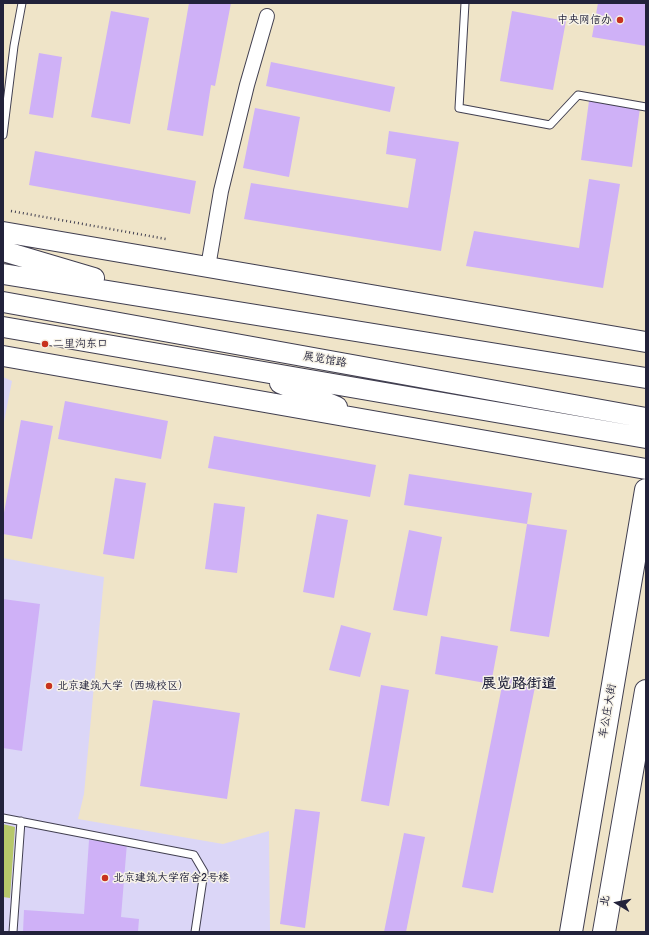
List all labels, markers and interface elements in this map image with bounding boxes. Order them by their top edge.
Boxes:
place label: 中央网信办 [557,13,612,27]
marker: 中央网信办 [615,15,625,25]
place label: 二里沟东口 [53,337,108,351]
marker: 二里沟东口 [40,339,50,349]
street label: 展览馆路 [302,350,348,370]
district label: 展览路街道 [482,675,556,693]
place label: 北京建筑大学（西城校区） [57,679,189,693]
marker: 北京建筑大学（西城校区） [44,681,54,691]
street label: 车公庄大街 [597,683,619,739]
place label: 北京建筑大学宿舍2号楼 [113,871,229,885]
marker: 北京建筑大学宿舍2号楼 [100,873,110,883]
north arrow [597,883,637,923]
text: 北 [597,894,612,907]

